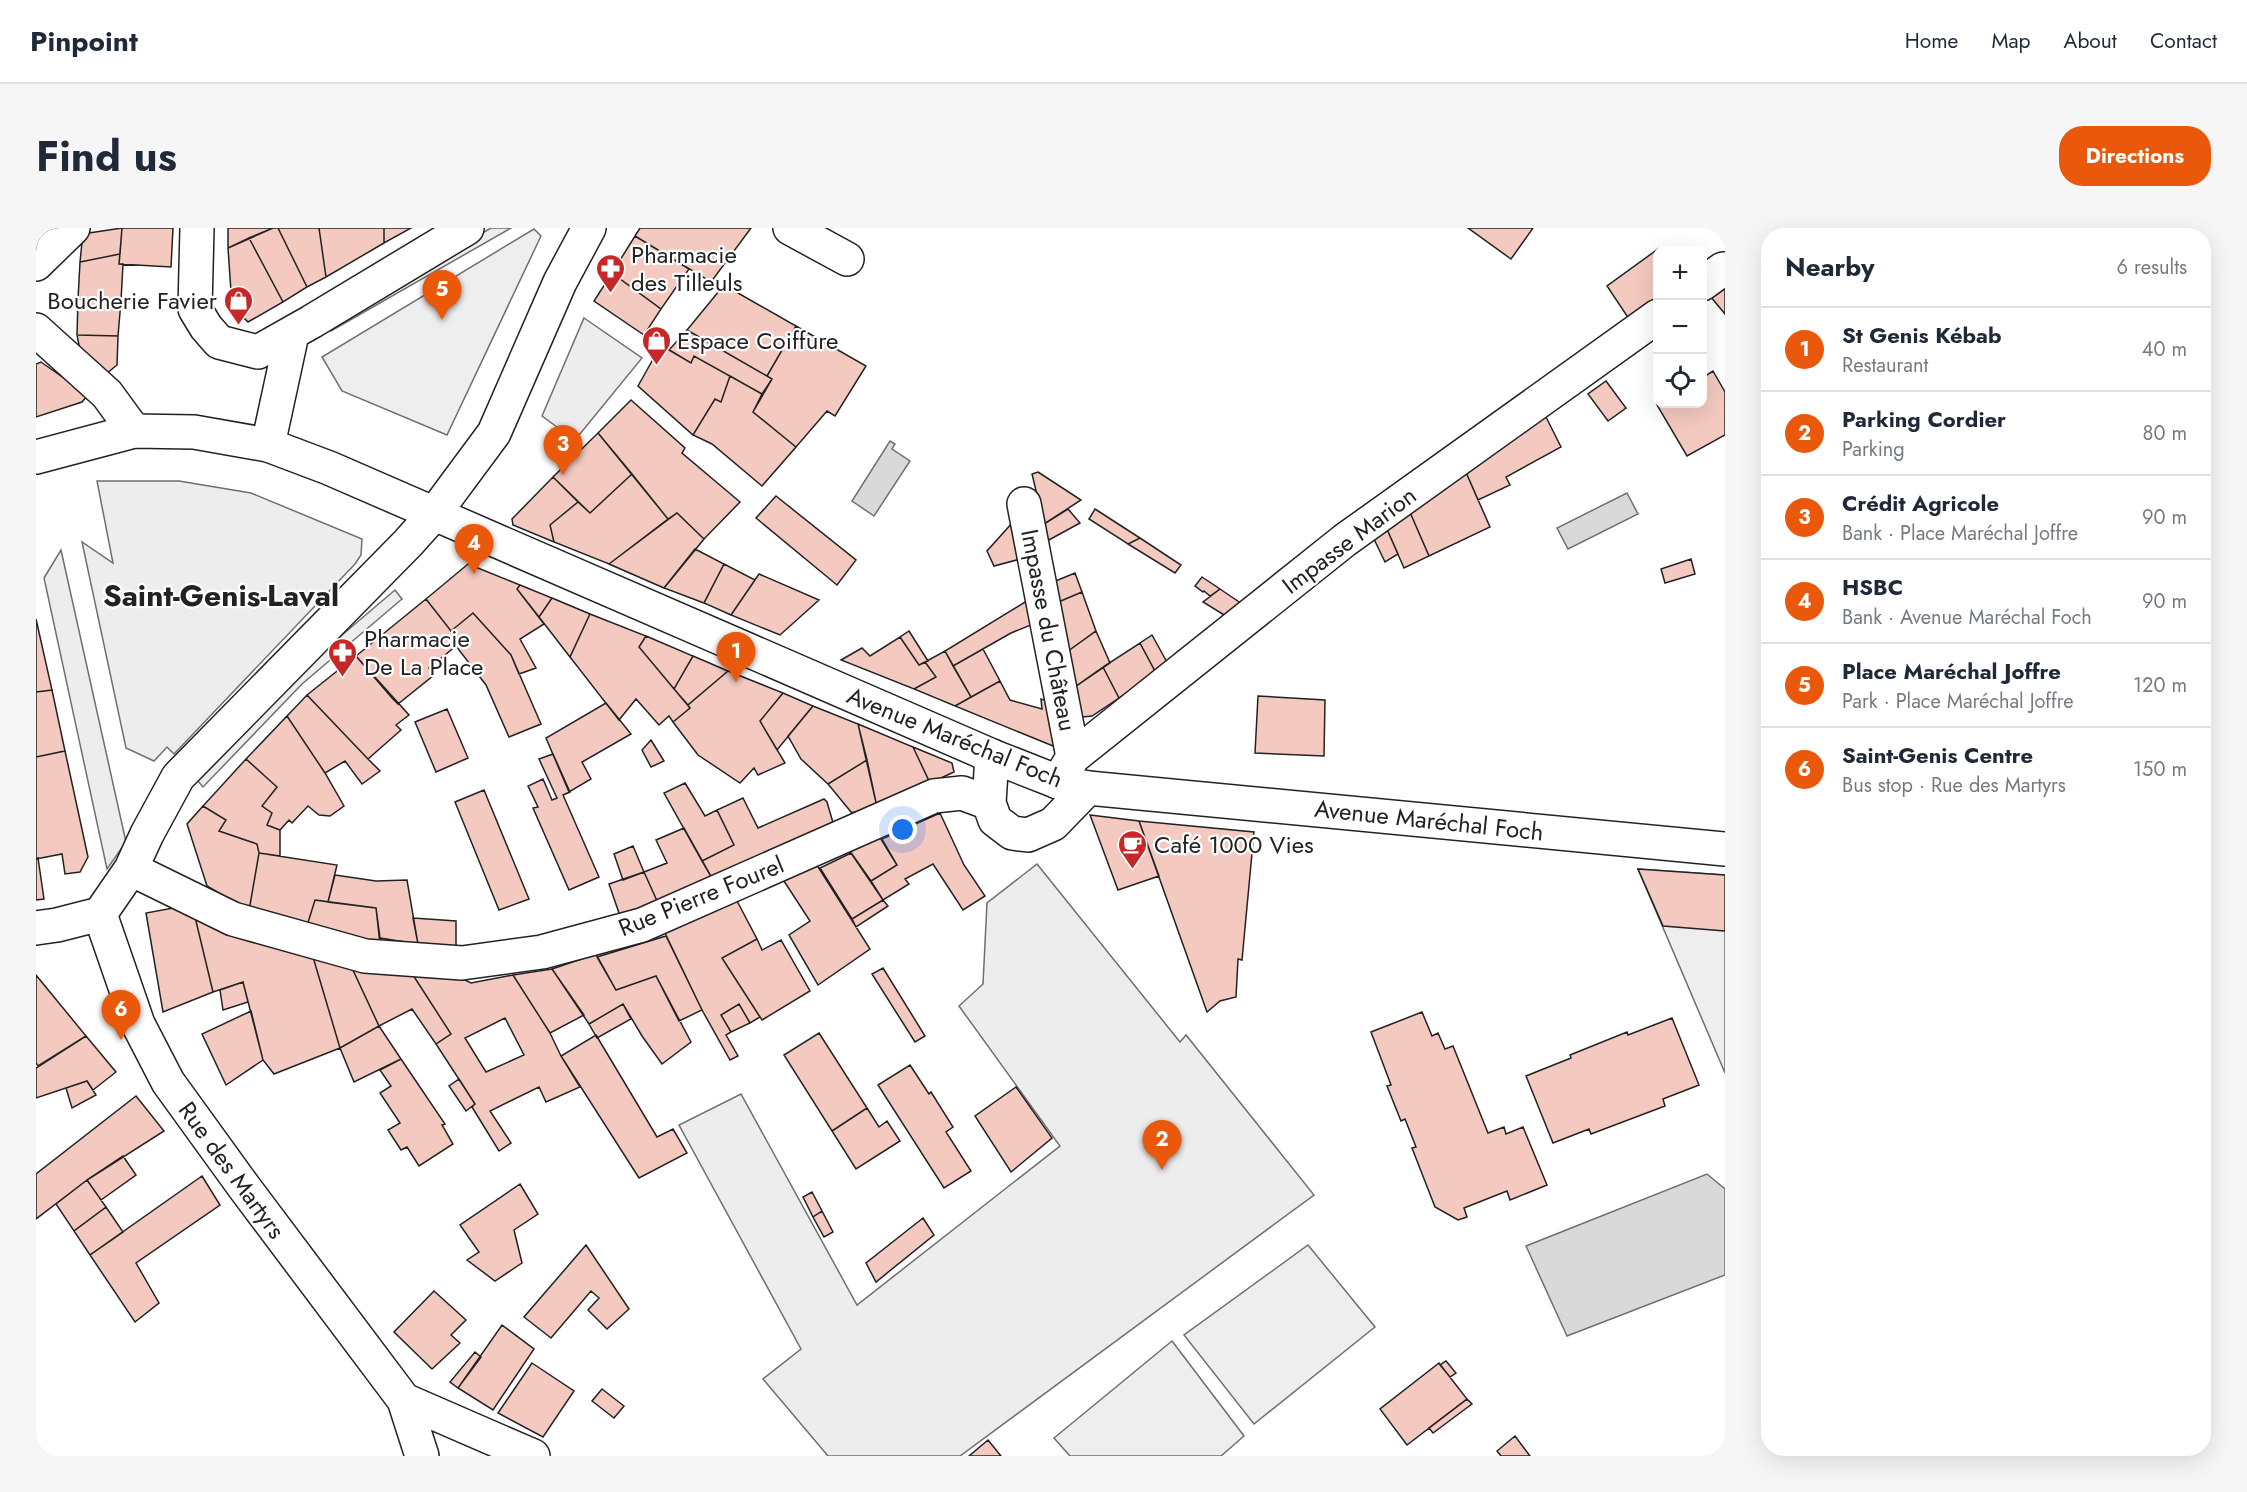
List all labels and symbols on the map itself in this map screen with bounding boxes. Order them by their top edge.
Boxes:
place label: Pharmacie des Tilleuls [631,237,743,300]
pharmacy icon: Pharmacie des Tilleuls [594,252,626,294]
pin: 5 [422,270,462,320]
place label: Boucherie Favier [47,283,218,318]
shop icon: Boucherie Favier [222,284,254,326]
place label: Espace Coiffure [677,323,838,358]
shop icon: Espace Coiffure [640,324,672,366]
pin: 3 [544,426,582,475]
street label: Impasse Marion [1275,478,1423,602]
pin: 4 [454,524,494,574]
street label: Impasse du Château [1012,526,1086,734]
district label: Saint-Genis-Laval [103,574,339,617]
place label: Pharmacie De La Place [364,621,483,684]
pin: 1 [716,632,756,682]
pharmacy icon: Pharmacie De La Place [327,636,359,678]
street label: Avenue Maréchal Foch [842,678,1068,796]
street label: Avenue Maréchal Foch [1313,791,1545,849]
your location [888,815,917,844]
place label: Café 1000 Vies [1154,827,1314,862]
cafe icon: Café 1000 Vies [1117,828,1149,870]
street label: Rue Pierre Fourel [613,847,789,945]
pin: 6 [102,990,140,1040]
street label: Rue des Martyrs [170,1094,294,1246]
pin: 2 [1142,1120,1182,1170]

